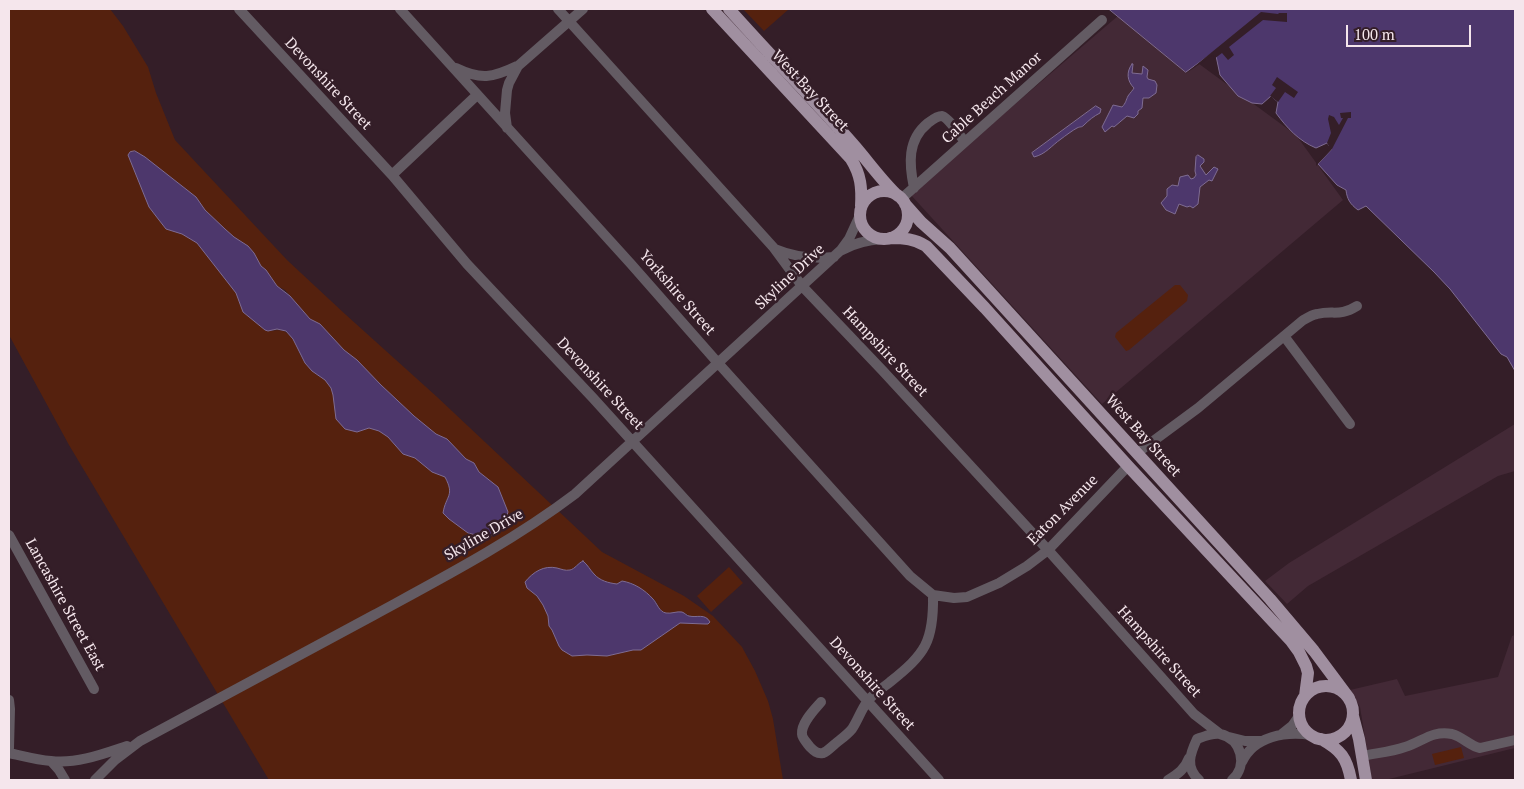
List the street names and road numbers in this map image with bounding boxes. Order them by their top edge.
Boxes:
street label: Devonshire Street [281,34,375,134]
street label: West Bay Street [768,47,852,135]
street label: Cable Beach Manor [938,48,1046,148]
street label: Skyline Drive [752,240,828,314]
street label: Yorkshire Street [635,247,719,339]
street label: Hampshire Street [839,303,931,401]
street label: Devonshire Street [553,334,647,434]
street label: West Bay Street [1101,391,1185,481]
street label: Eaton Avenue [1024,471,1102,549]
street label: Skyline Drive [441,505,527,565]
street label: Lancashire Street East [21,536,109,674]
street label: Hampshire Street [1113,603,1205,701]
street label: Devonshire Street [825,634,919,734]

